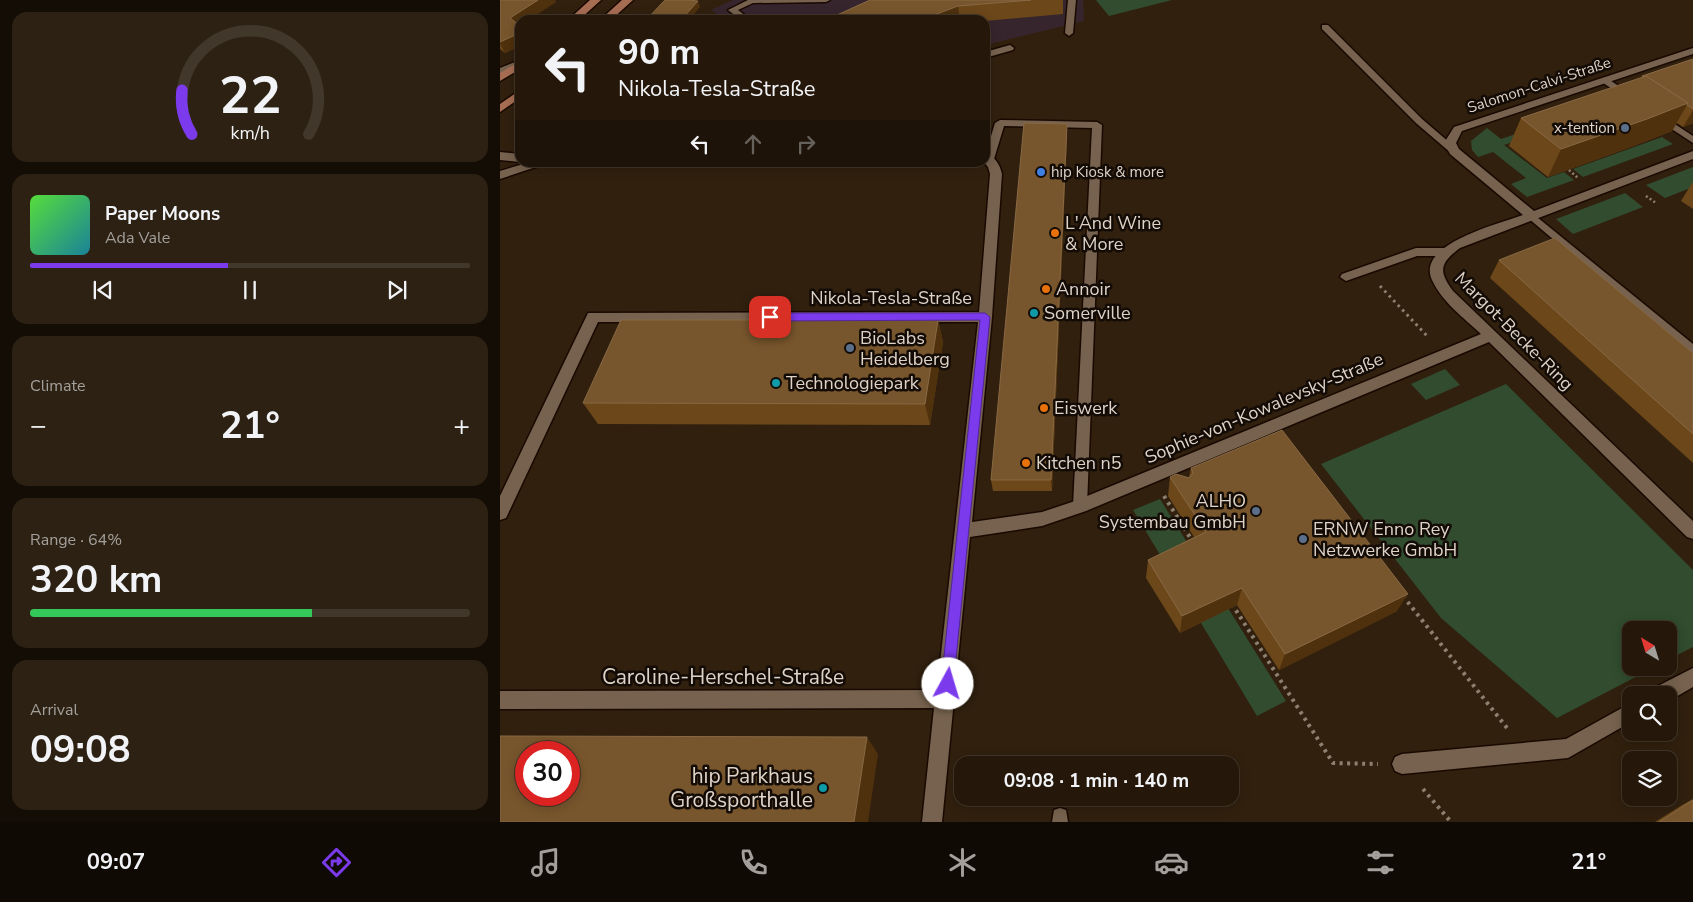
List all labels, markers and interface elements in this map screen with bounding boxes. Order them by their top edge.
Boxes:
text: 90 m [618,29,700,76]
icon: left [535,35,600,100]
street label: Salomon-Calvi-Straße [1464,52,1614,118]
text: 22 [219,60,281,131]
text: Nikola-Tesla-Straße [618,74,816,104]
place label: x-tention [1554,118,1615,138]
text: km/h [230,121,270,145]
marker: x-tention [1619,122,1631,134]
icon: left [686,130,714,158]
icon: ahead [739,130,767,158]
icon: right [792,130,820,158]
place label: hip Kiosk & more [1051,162,1164,182]
marker: hip Kiosk & more [1035,166,1047,178]
text: Paper Moons [105,201,220,227]
place label: L'And Wine & More [1065,211,1161,256]
text: Ada Vale [105,227,170,249]
marker: L'And Wine & More [1049,227,1061,239]
street label: Margot-Becke-Ring [1449,266,1579,396]
icon: previous [89,276,117,304]
icon: pause [236,276,264,304]
icon: next [383,276,411,304]
place label: Annoir [1056,277,1111,301]
marker: Annoir [1040,283,1052,295]
street label: Nikola-Tesla-Straße [810,286,972,310]
pin [749,296,791,338]
place label: Somerville [1044,301,1131,325]
icon: arrive [756,303,784,331]
marker: Somerville [1028,307,1040,319]
place label: BioLabs Heidelberg [860,326,950,371]
marker: BioLabs Heidelberg [844,342,856,354]
street label: Sophie-von-Kowalevsky-Straße [1141,347,1387,469]
place label: Technologiepark [786,371,920,395]
text: Climate [30,375,85,397]
marker: Technologiepark [770,377,782,389]
place label: Eiswerk [1054,396,1118,420]
text: 21° [220,400,280,451]
marker: Eiswerk [1038,402,1050,414]
text: − [30,407,47,445]
text: + [453,407,470,445]
place label: Kitchen n5 [1036,451,1122,475]
marker: Kitchen n5 [1020,457,1032,469]
place label: ALHO Systembau GmbH [1099,489,1246,534]
marker: ALHO Systembau GmbH [1250,505,1262,517]
place label: ERNW Enno Rey Netzwerke GmbH [1313,517,1457,562]
text: Range · 64% [30,529,122,551]
marker: ERNW Enno Rey Netzwerke GmbH [1297,533,1309,545]
text: 320 km [30,554,162,605]
north arrow [1622,621,1678,676]
map controls [1622,621,1677,806]
position arrow [921,657,973,709]
street label: Caroline-Herschel-Straße [602,663,844,691]
button: search [1622,686,1677,741]
text: Arrival [30,699,78,721]
text: 09:08 [30,724,131,775]
speed limit sign: 30 [515,741,580,806]
button: layers [1622,751,1677,806]
place label: hip Parkhaus Großsporthalle [670,762,813,814]
text: 09:08 · 1 min · 140 m [1004,768,1189,794]
marker: hip Parkhaus Großsporthalle [817,782,829,794]
icon: directions [319,845,354,880]
icon: music [528,845,563,880]
icon: phone [736,845,771,880]
icon: climate [945,845,980,880]
icon: car [1154,845,1189,880]
icon: filters [1363,845,1398,880]
text: 09:07 [87,847,145,877]
text: 21° [1571,847,1606,877]

